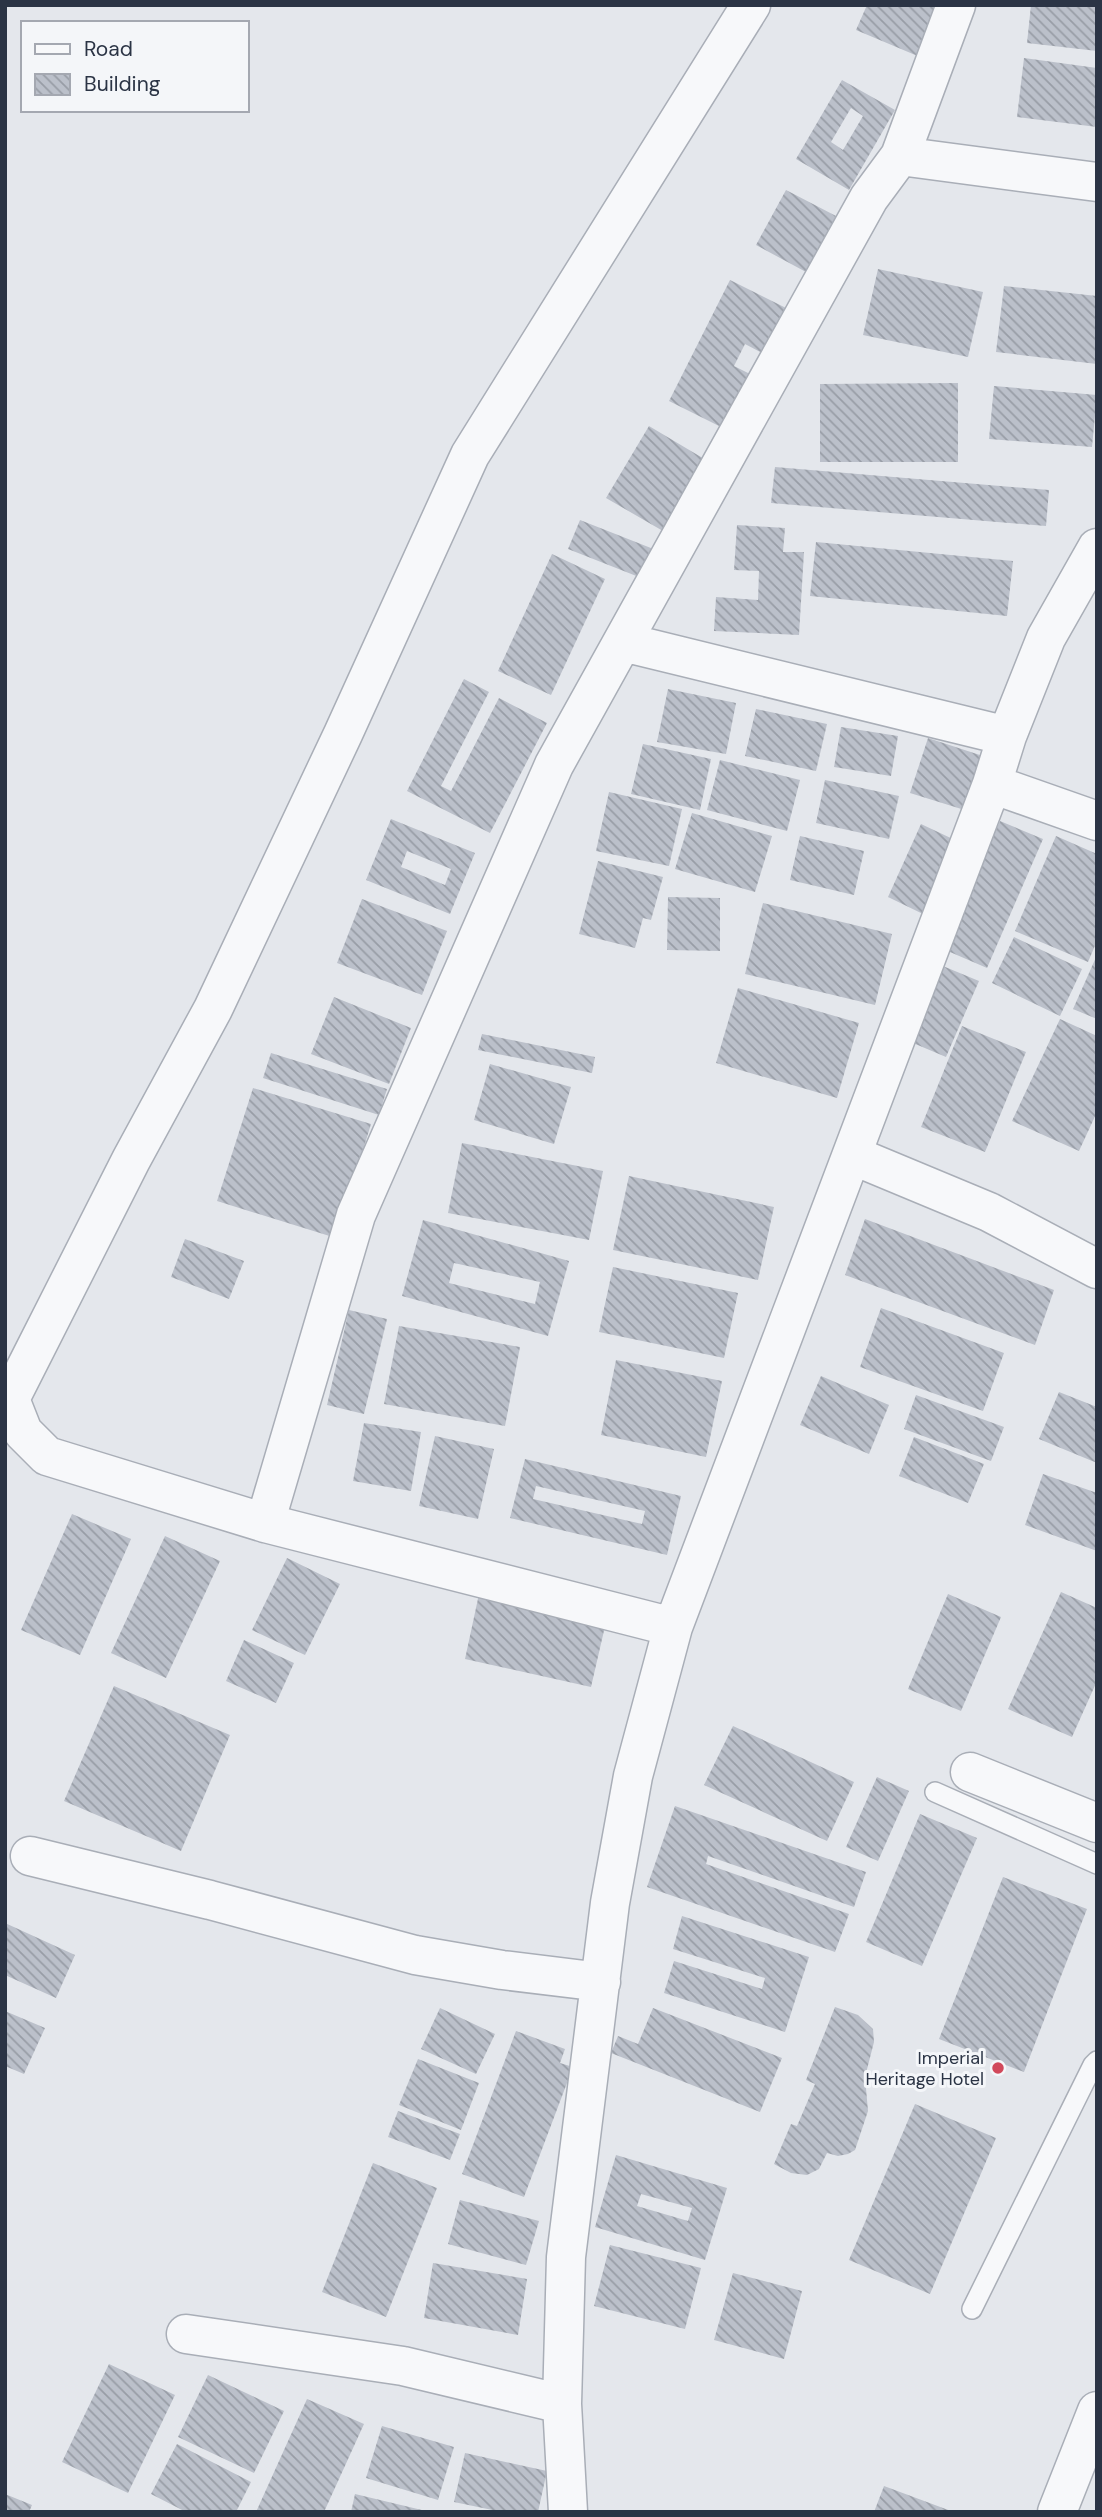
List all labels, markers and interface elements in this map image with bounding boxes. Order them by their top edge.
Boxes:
legend [21,21,248,112]
text: Road [84,35,133,63]
text: Building [84,70,161,98]
place label: Imperial Heritage Hotel [865,2046,984,2091]
marker: Imperial Heritage Hotel [990,2060,1006,2076]

